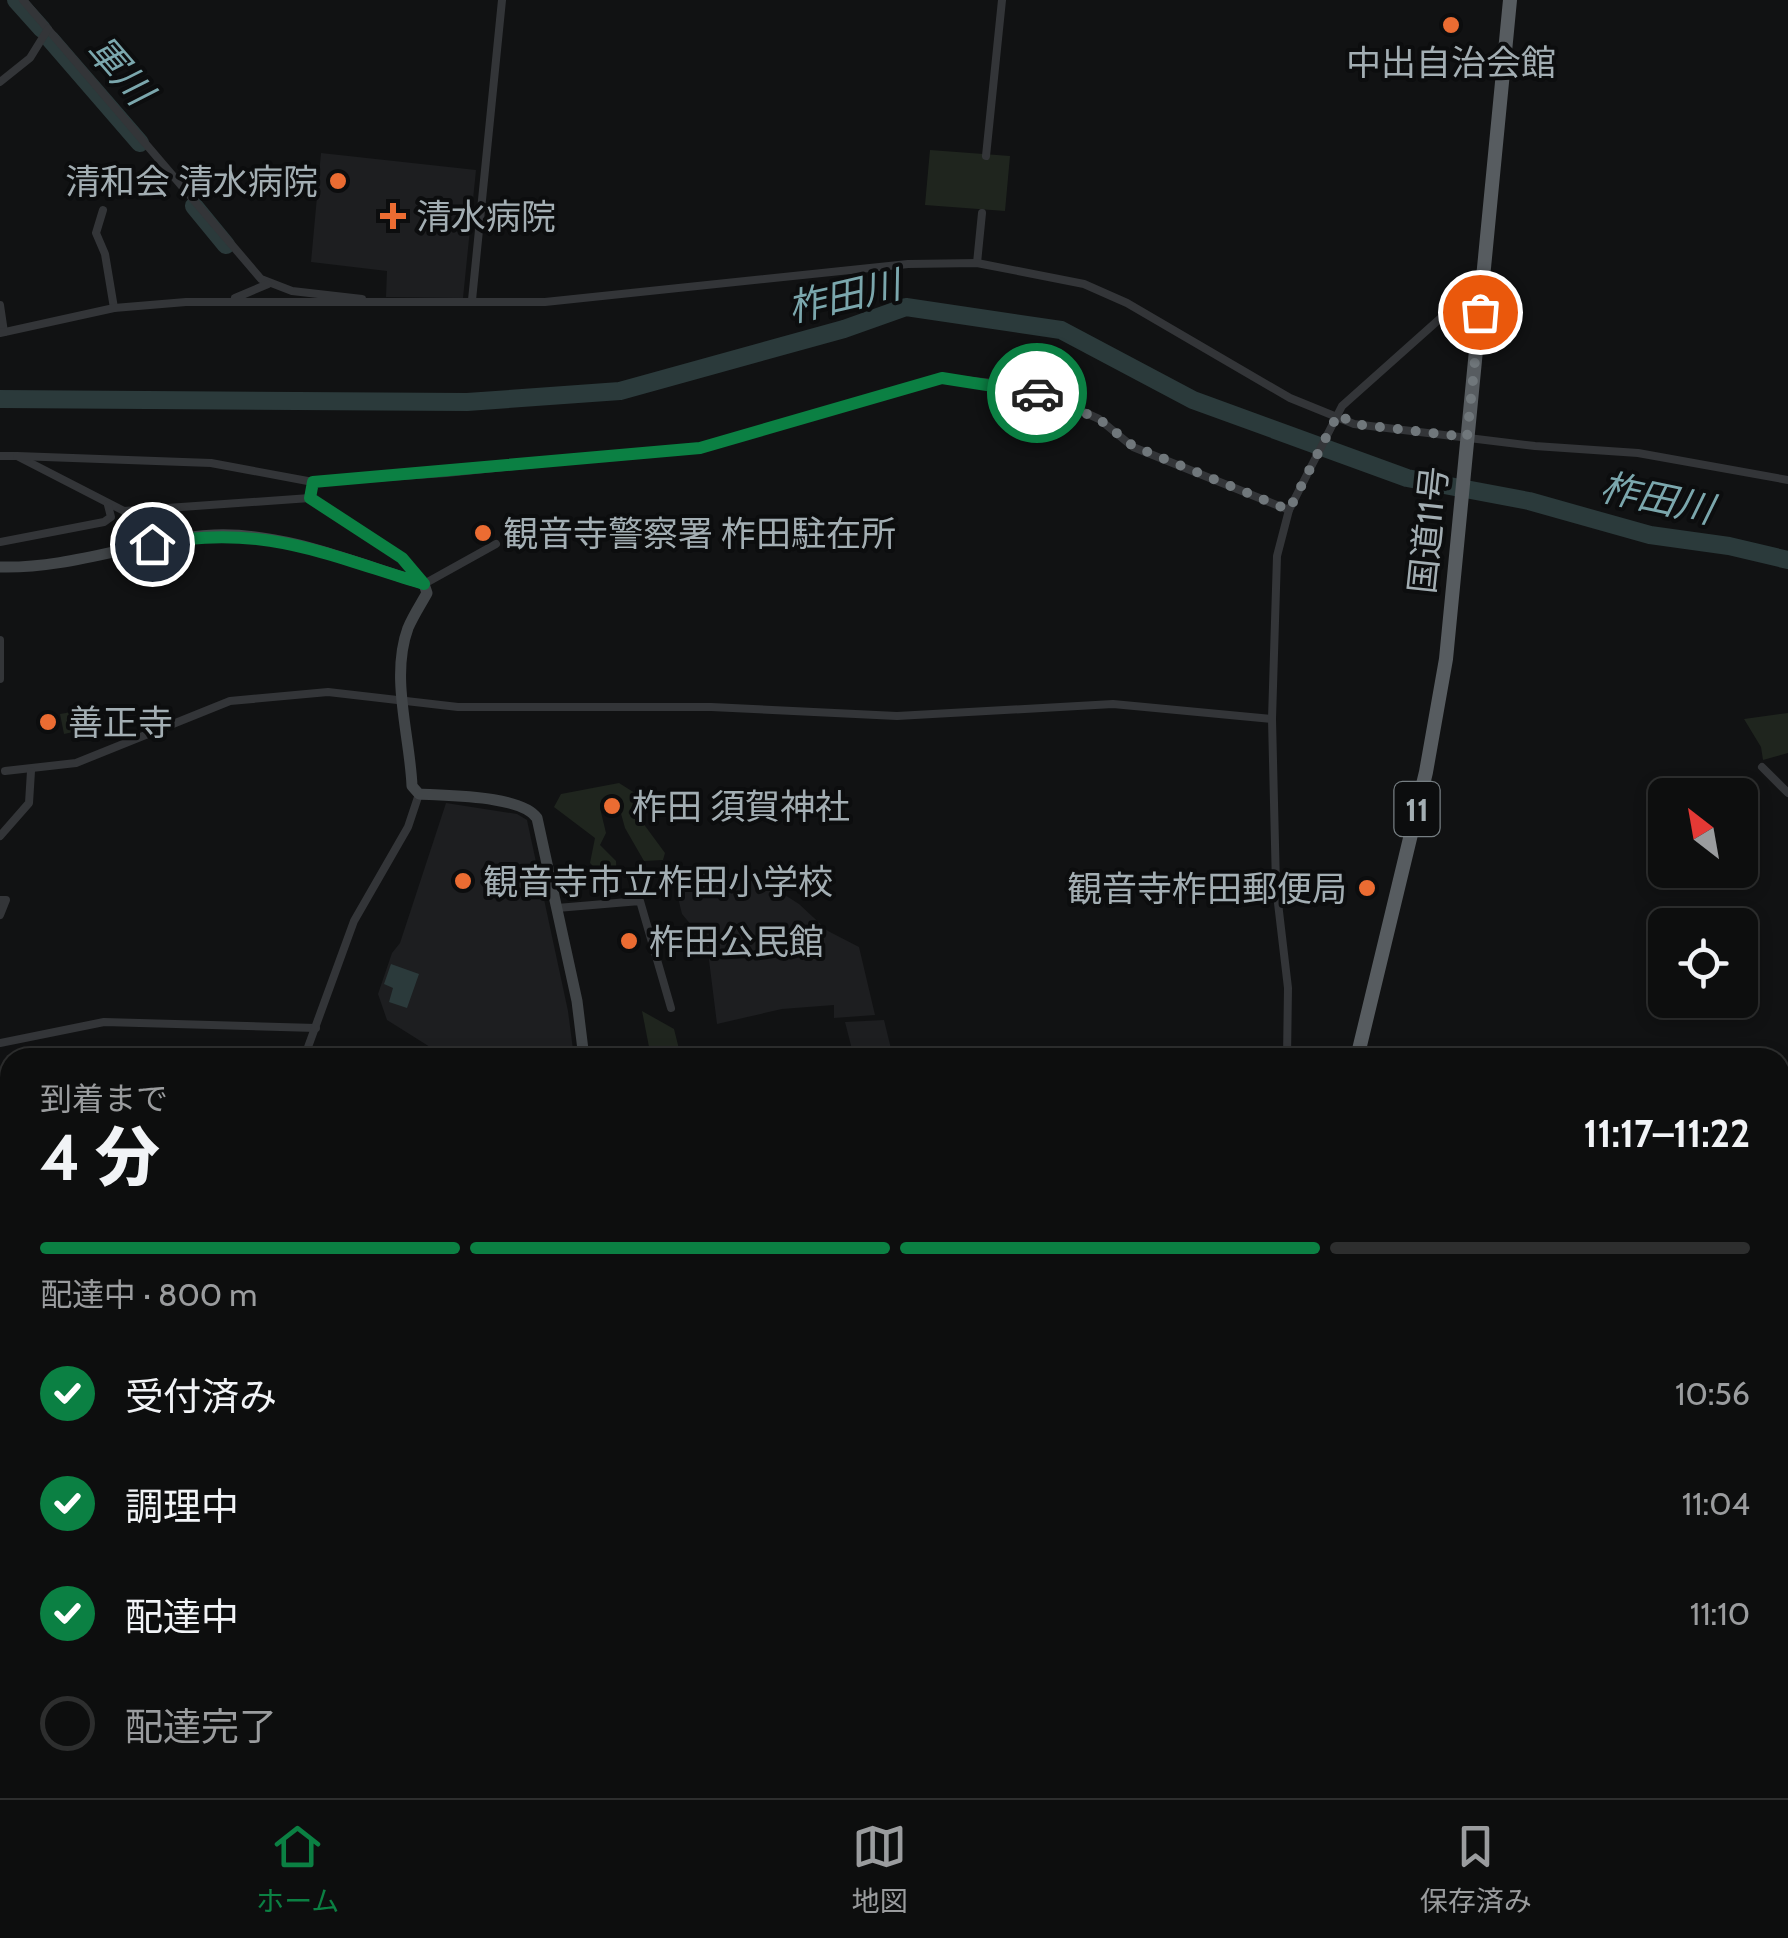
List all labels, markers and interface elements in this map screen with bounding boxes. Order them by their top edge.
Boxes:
marker: 中出自治会館 [1440,14,1462,36]
water label: 軍川 [77,26,165,117]
place label: 中出自治会館 [1346,41,1556,84]
place label: 清和会 清水病院 [65,160,318,203]
marker: 清和会 清水病院 [327,170,349,192]
place label: 清水病院 [416,195,556,238]
marker: 清水病院 [380,203,406,229]
water label: 柞田川 [783,259,909,332]
pin [1438,270,1523,355]
icon: bag [1453,285,1508,340]
courier [987,343,1087,443]
icon: car [1010,366,1065,421]
water label: 柞田川 [1596,463,1722,534]
street label: 国道11号 [1400,464,1456,596]
pin [110,502,195,587]
place label: 観音寺警察署 柞田駐在所 [503,512,896,555]
icon: home [125,517,180,572]
marker: 観音寺警察署 柞田駐在所 [472,522,494,544]
place label: 善正寺 [68,701,173,744]
marker: 善正寺 [37,711,59,733]
north arrow [1648,778,1758,888]
map controls [1648,778,1758,1018]
road number: 11 [1394,782,1440,836]
place label: 柞田 須賀神社 [632,785,850,828]
marker: 柞田 須賀神社 [601,795,623,817]
place label: 観音寺市立柞田小学校 [483,860,833,903]
place label: 観音寺柞田郵便局 [1067,867,1347,910]
marker: 観音寺市立柞田小学校 [452,870,474,892]
marker: 観音寺柞田郵便局 [1356,877,1378,899]
button: locate [1648,908,1758,1018]
place label: 柞田公民館 [649,920,824,963]
marker: 柞田公民館 [618,930,640,952]
text: 到着まで [40,1079,168,1118]
text: 11:17–11:22 [1584,1110,1750,1157]
text: 4 分 [40,1117,160,1196]
text: 配達中 · 800 m [40,1275,257,1314]
icon: check [40,1366,95,1421]
text: 受付済み [125,1373,277,1420]
text: 10:56 [1675,1374,1750,1413]
icon: check [40,1476,95,1531]
text: 調理中 [125,1483,239,1530]
text: 11:04 [1682,1484,1750,1523]
icon: check [40,1586,95,1641]
text: 配達中 [125,1593,239,1640]
text: 11:10 [1690,1594,1750,1633]
text: 配達完了 [125,1703,277,1750]
tab: ホーム [256,1819,339,1919]
tab: 地図 [852,1819,908,1919]
tab: 保存済み [1420,1819,1532,1919]

